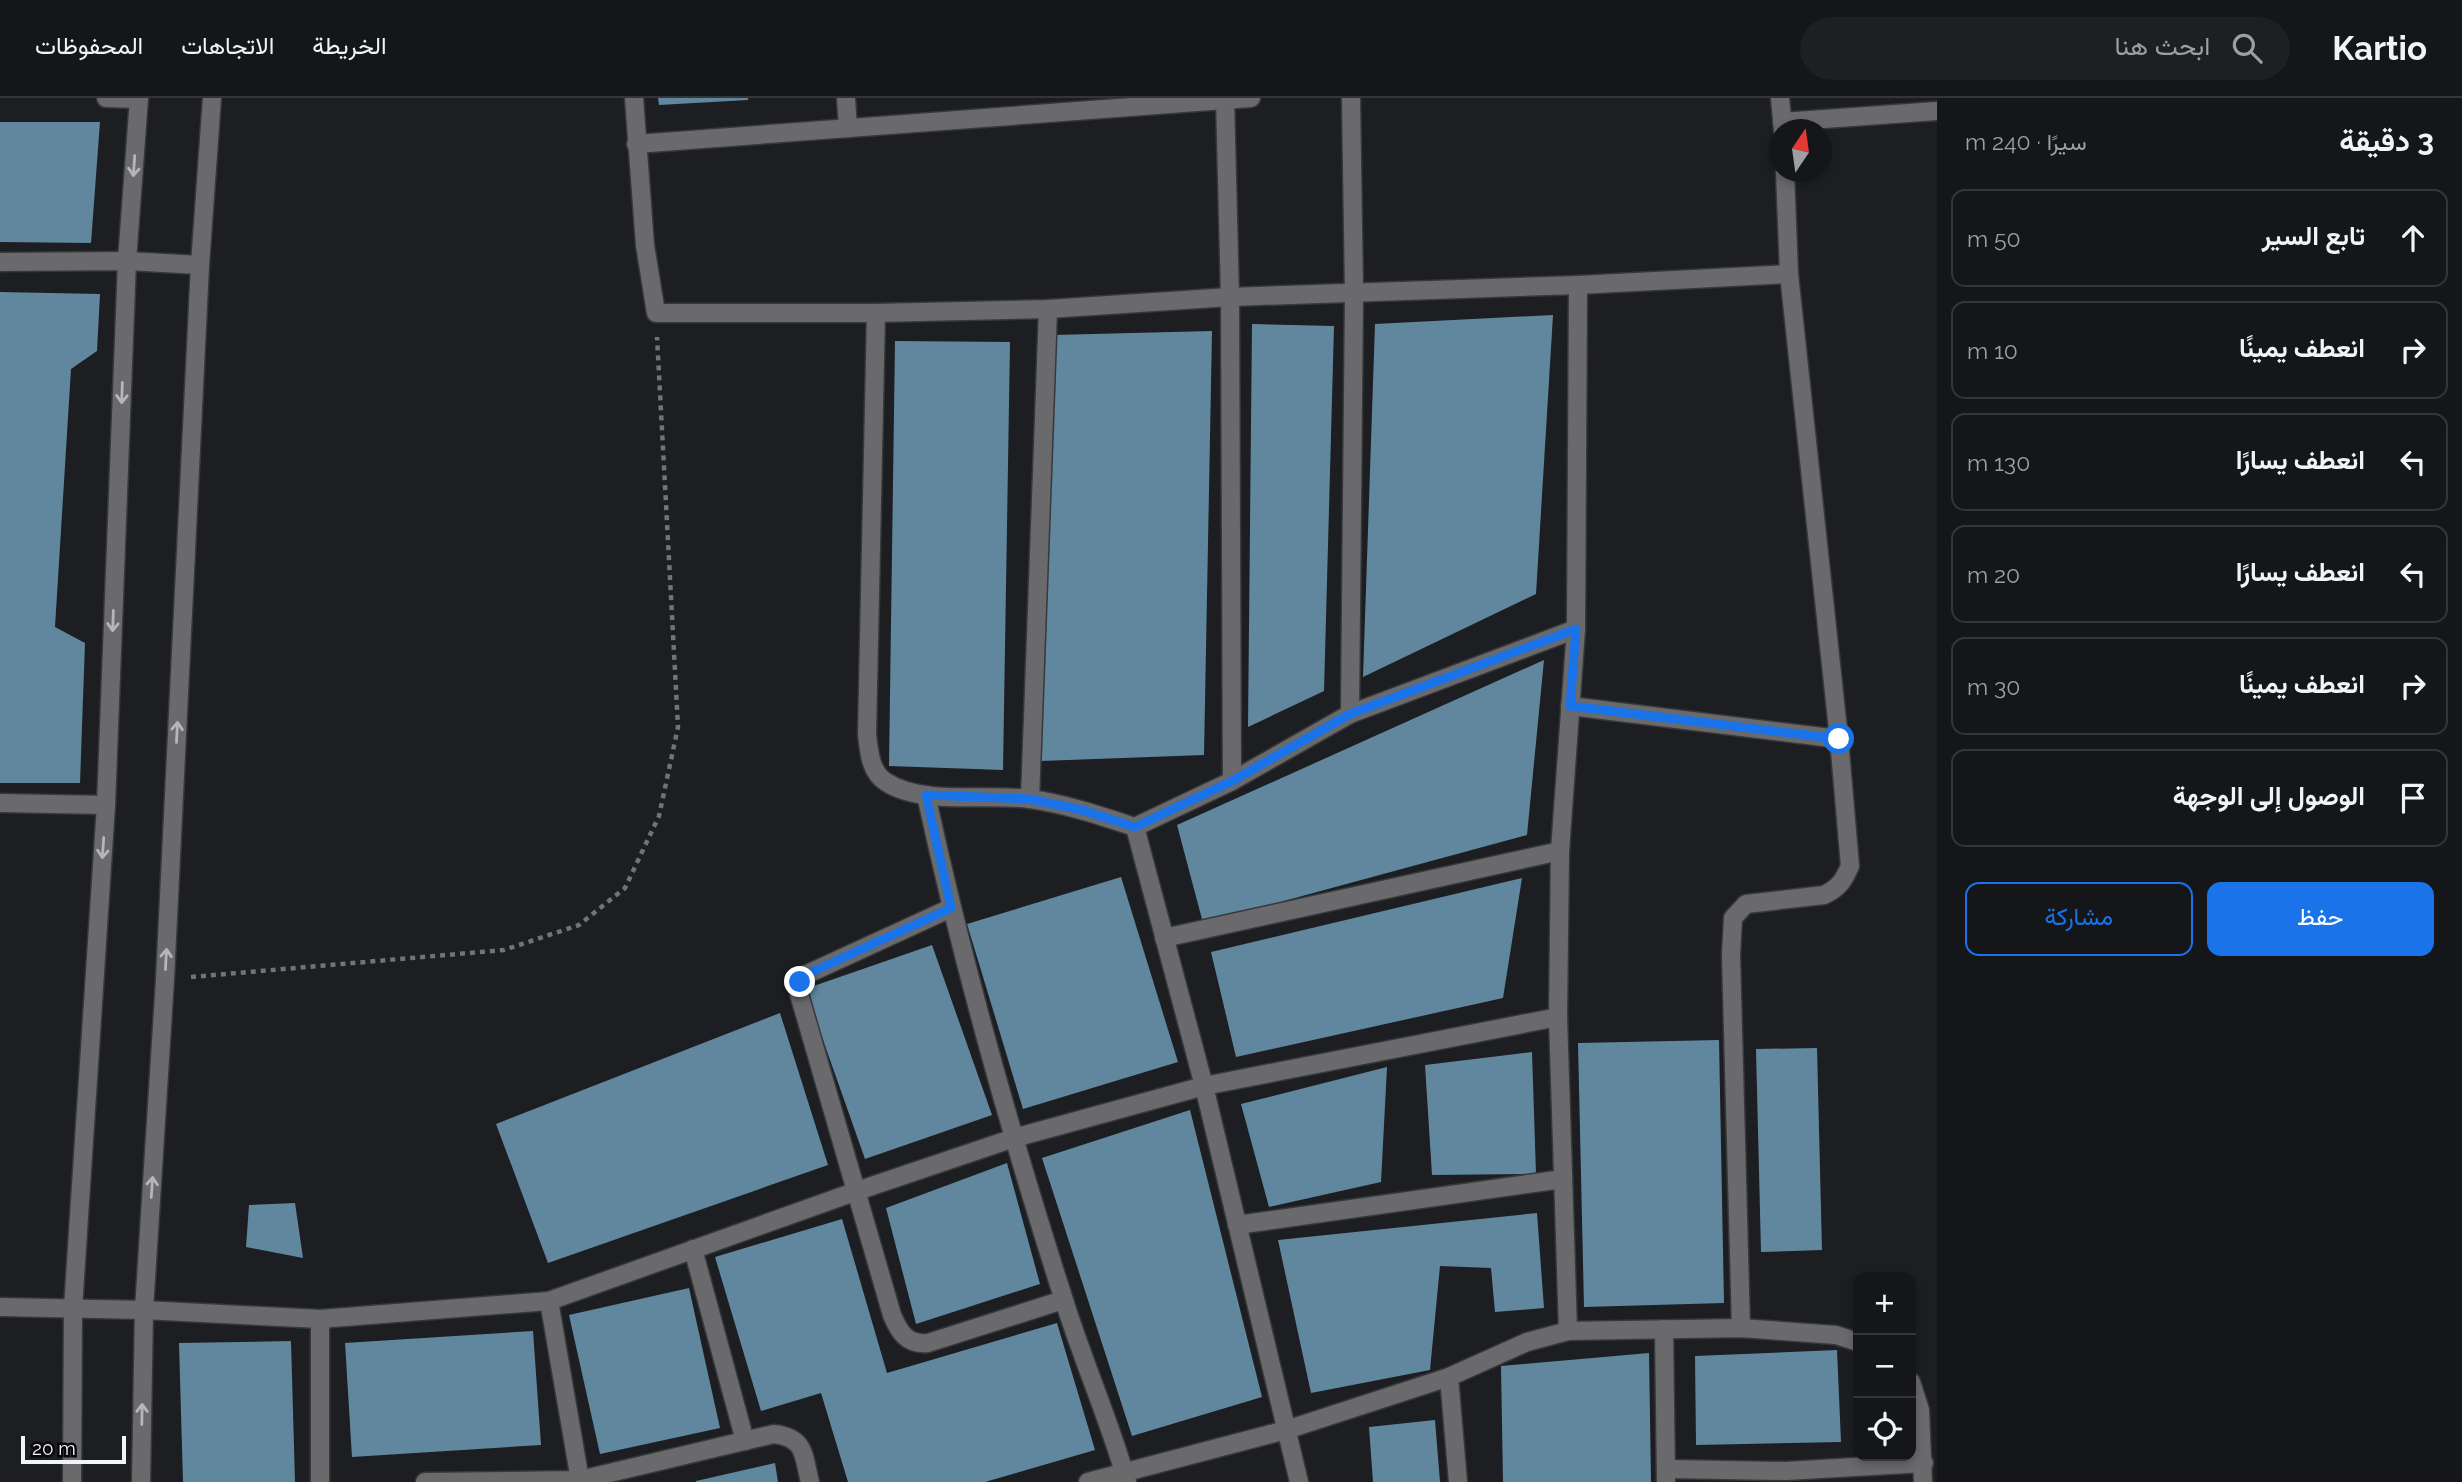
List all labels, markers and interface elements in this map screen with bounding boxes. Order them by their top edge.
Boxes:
search box [1800,17,2290,80]
icon: search [2228,29,2266,67]
text: Kartio [2332,29,2427,68]
text: المحفوظات [35,31,143,60]
text: الاتجاهات [181,31,274,60]
text: الخريطة [312,31,387,60]
text: ابحث هنا [2114,31,2210,61]
north arrow [1769,119,1832,182]
text: 3 دقيقة [2339,123,2434,158]
text: سيرًا · 240 m [1965,128,2087,155]
one-way arrow [127,154,140,177]
icon: ahead [2394,219,2432,257]
text: تابع السير [2262,221,2365,251]
text: 50 m [1967,225,2021,252]
icon: right [2394,331,2432,369]
text: انعطف يمينًا [2239,333,2365,363]
text: 10 m [1967,337,2018,364]
one-way arrow [116,381,129,404]
icon: left [2394,443,2432,481]
text: انعطف يسارًا [2236,445,2365,475]
text: 130 m [1967,449,2030,476]
icon: left [2394,555,2432,593]
text: انعطف يسارًا [2236,557,2365,587]
text: 20 m [1967,561,2020,588]
one-way arrow [107,609,120,632]
icon: right [2394,667,2432,705]
text: انعطف يمينًا [2239,669,2365,699]
text: 30 m [1967,673,2020,700]
one-way arrow [171,721,184,744]
route start [1823,723,1854,754]
icon: arrive [2394,779,2432,817]
text: الوصول إلى الوجهة [2173,781,2365,811]
one-way arrow [97,836,110,859]
button: مشاركة [1965,882,2193,956]
button: حفظ [2207,882,2434,956]
one-way arrow [160,948,173,971]
route end [784,966,815,997]
one-way arrow [146,1176,159,1198]
map controls [1853,1272,1916,1461]
button: + [1853,1272,1916,1335]
button: − [1853,1335,1916,1398]
button: locate [1853,1398,1916,1461]
one-way arrow [135,1403,149,1426]
scale bar [21,1433,126,1465]
text: 20 m [32,1437,76,1459]

